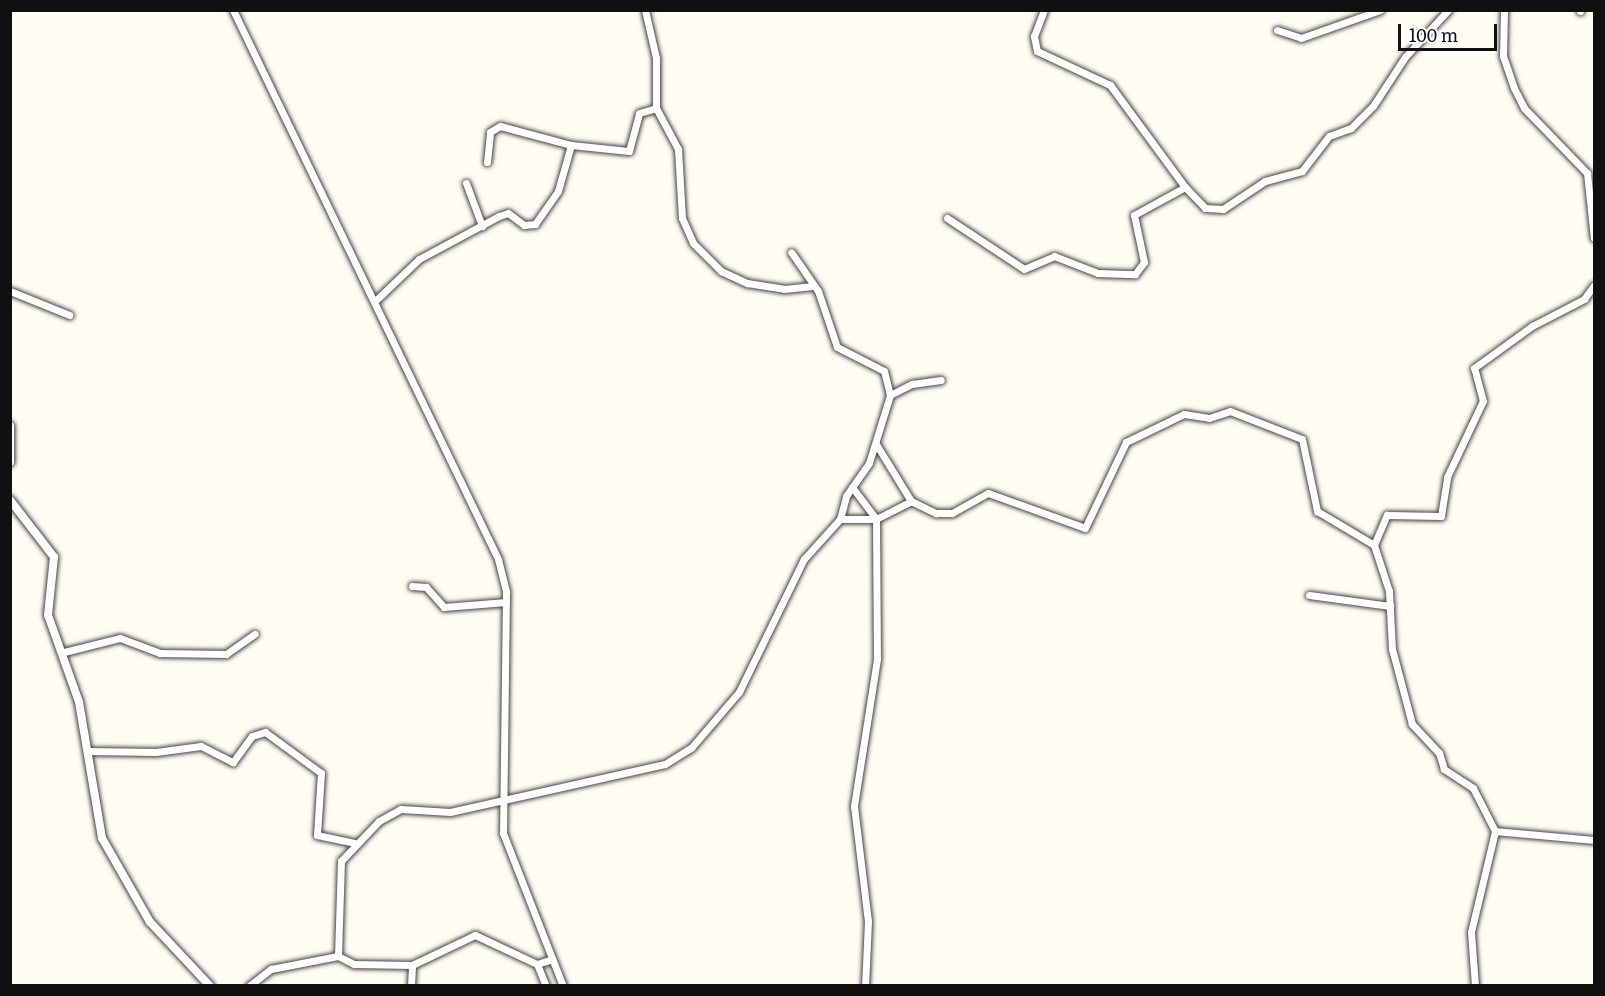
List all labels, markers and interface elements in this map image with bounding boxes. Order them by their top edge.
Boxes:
scale bar [1401,12,1500,50]
text: 100 m [1409,21,1458,48]

